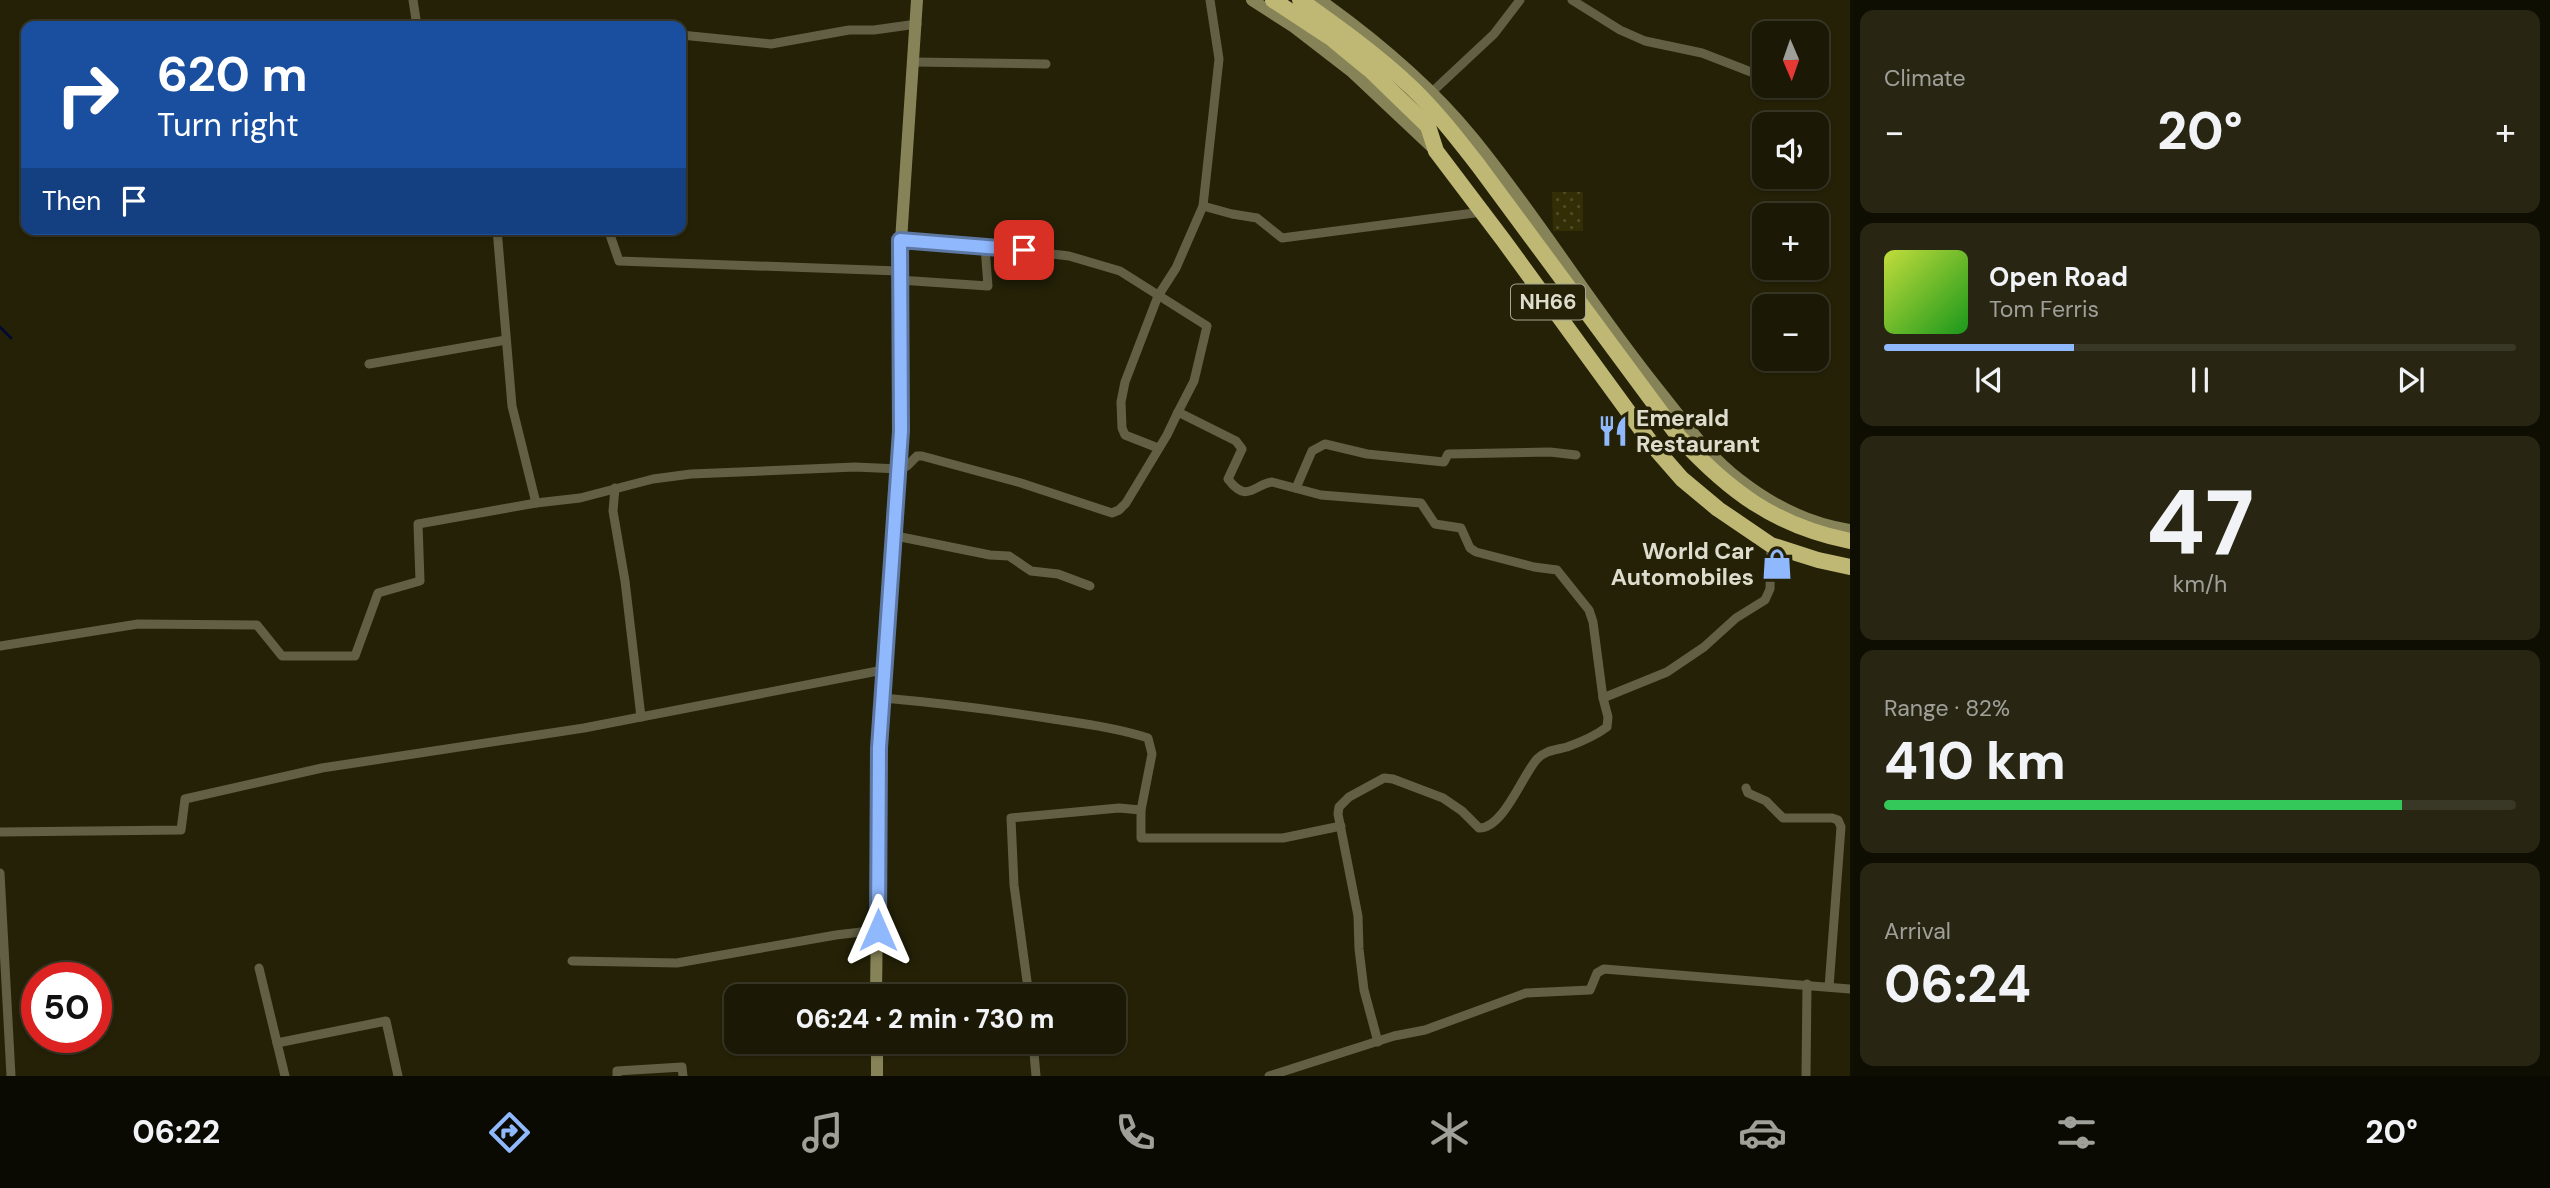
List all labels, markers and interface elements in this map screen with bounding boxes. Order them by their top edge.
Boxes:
north arrow [1752,21,1829,98]
map controls [1752,21,1829,371]
text: 620 m [157,42,308,106]
icon: right [42,49,133,140]
text: Climate [1884,63,1966,93]
text: 20° [2157,97,2243,165]
text: Turn right [157,104,299,146]
text: − [1884,107,1905,157]
text: + [2495,107,2516,157]
button: sound [1752,112,1829,189]
icon: arrive [115,182,153,220]
text: Then [42,184,101,218]
button: + [1752,203,1829,280]
pin [994,220,1054,280]
icon: arrive [1005,231,1043,269]
text: Open Road [1989,260,2128,294]
road number: NH66 [1511,284,1585,320]
button: − [1752,294,1829,371]
text: Tom Ferris [1989,294,2099,324]
icon: previous [1970,361,2008,399]
icon: pause [2181,361,2219,399]
icon: next [2392,361,2430,399]
place label: Emerald Restaurant [1636,403,1760,459]
restaurant icon: Emerald Restaurant [1596,414,1630,448]
text: 47 [2146,464,2254,582]
place label: World Car Automobiles [1611,536,1754,592]
shop icon: World Car Automobiles [1760,547,1794,581]
text: km/h [2173,569,2227,599]
text: Range · 82% [1884,693,2010,723]
text: 410 km [1884,727,2066,795]
position arrow [841,893,915,967]
text: Arrival [1884,916,1951,946]
text: 06:24 [1884,950,2031,1018]
speed limit sign: 50 [21,962,112,1053]
text: 06:24 · 2 min · 730 m [796,1002,1054,1036]
icon: directions [485,1108,534,1157]
icon: music [798,1108,847,1157]
icon: phone [1111,1108,1160,1157]
icon: climate [1425,1108,1474,1157]
icon: car [1738,1108,1787,1157]
icon: filters [2052,1108,2101,1157]
text: 06:22 [132,1111,220,1153]
text: 20° [2365,1111,2418,1153]

